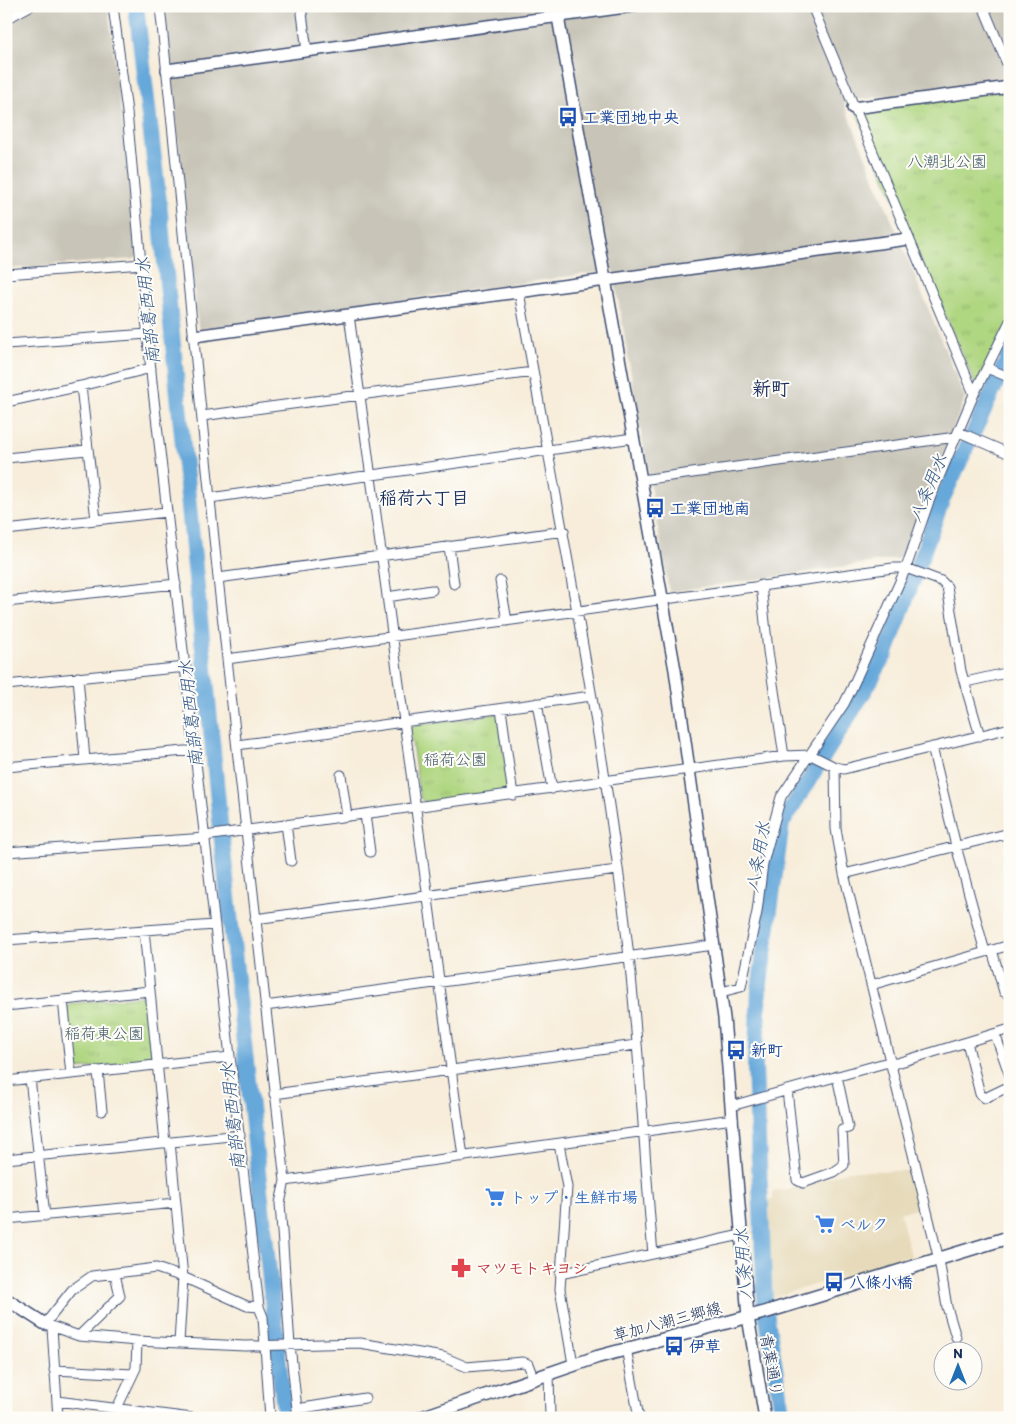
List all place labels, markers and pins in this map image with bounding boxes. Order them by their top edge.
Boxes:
bus stop icon: 工業団地中央 [557,106,579,128]
place label: 工業団地中央 [583,108,679,127]
bus stop icon: 工業団地南 [644,497,666,519]
place label: 工業団地南 [670,499,750,518]
bus stop icon: 新町 [725,1039,747,1061]
place label: 新町 [751,1041,783,1060]
supermarket icon: トップ・生鮮市場 [484,1186,506,1208]
place label: トップ・生鮮市場 [510,1188,638,1207]
supermarket icon: ベルク [814,1213,836,1235]
place label: ベルク [840,1215,888,1234]
pharmacy icon: マツモトキヨシ [450,1257,472,1279]
place label: マツモトキヨシ [476,1259,588,1278]
bus stop icon: 八條小橋 [823,1271,845,1293]
place label: 八條小橋 [849,1273,913,1292]
bus stop icon: 伊草 [663,1335,685,1357]
place label: 伊草 [689,1337,721,1356]

